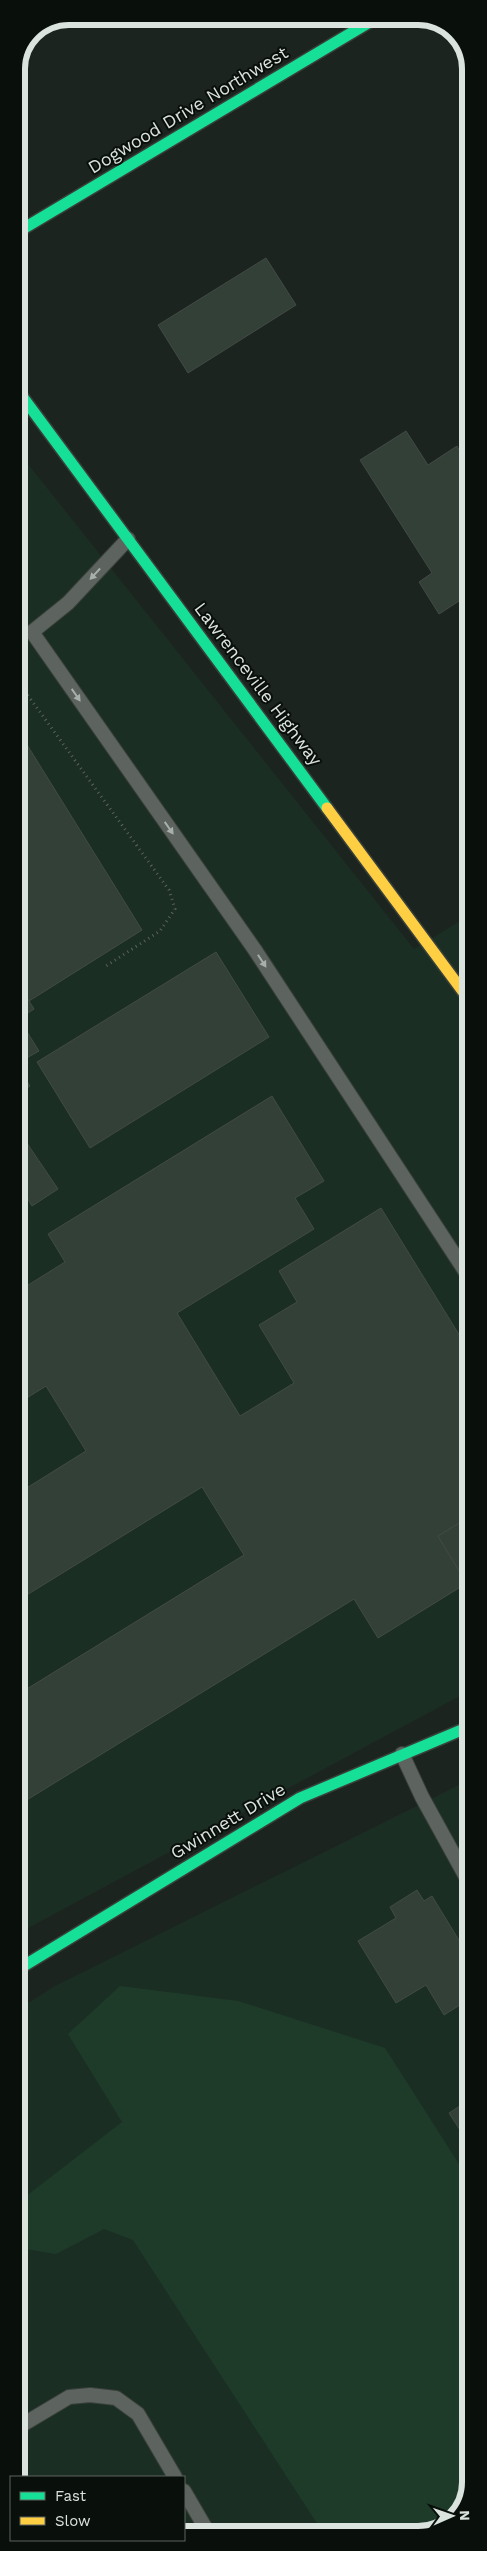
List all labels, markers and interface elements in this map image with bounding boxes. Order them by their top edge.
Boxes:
street label: Dogwood Drive Northwest [84,41,292,178]
one-way arrow [89,568,101,580]
street label: Lawrenceville Highway [190,598,327,770]
one-way arrow [70,688,81,701]
one-way arrow [164,821,174,835]
one-way arrow [257,954,267,968]
street label: Gwinnett Drive [167,1778,289,1863]
legend [10,2476,185,2541]
text: Fast [55,2487,87,2505]
north arrow [427,2491,477,2541]
text: N [457,2510,473,2521]
text: Slow [55,2512,91,2530]

